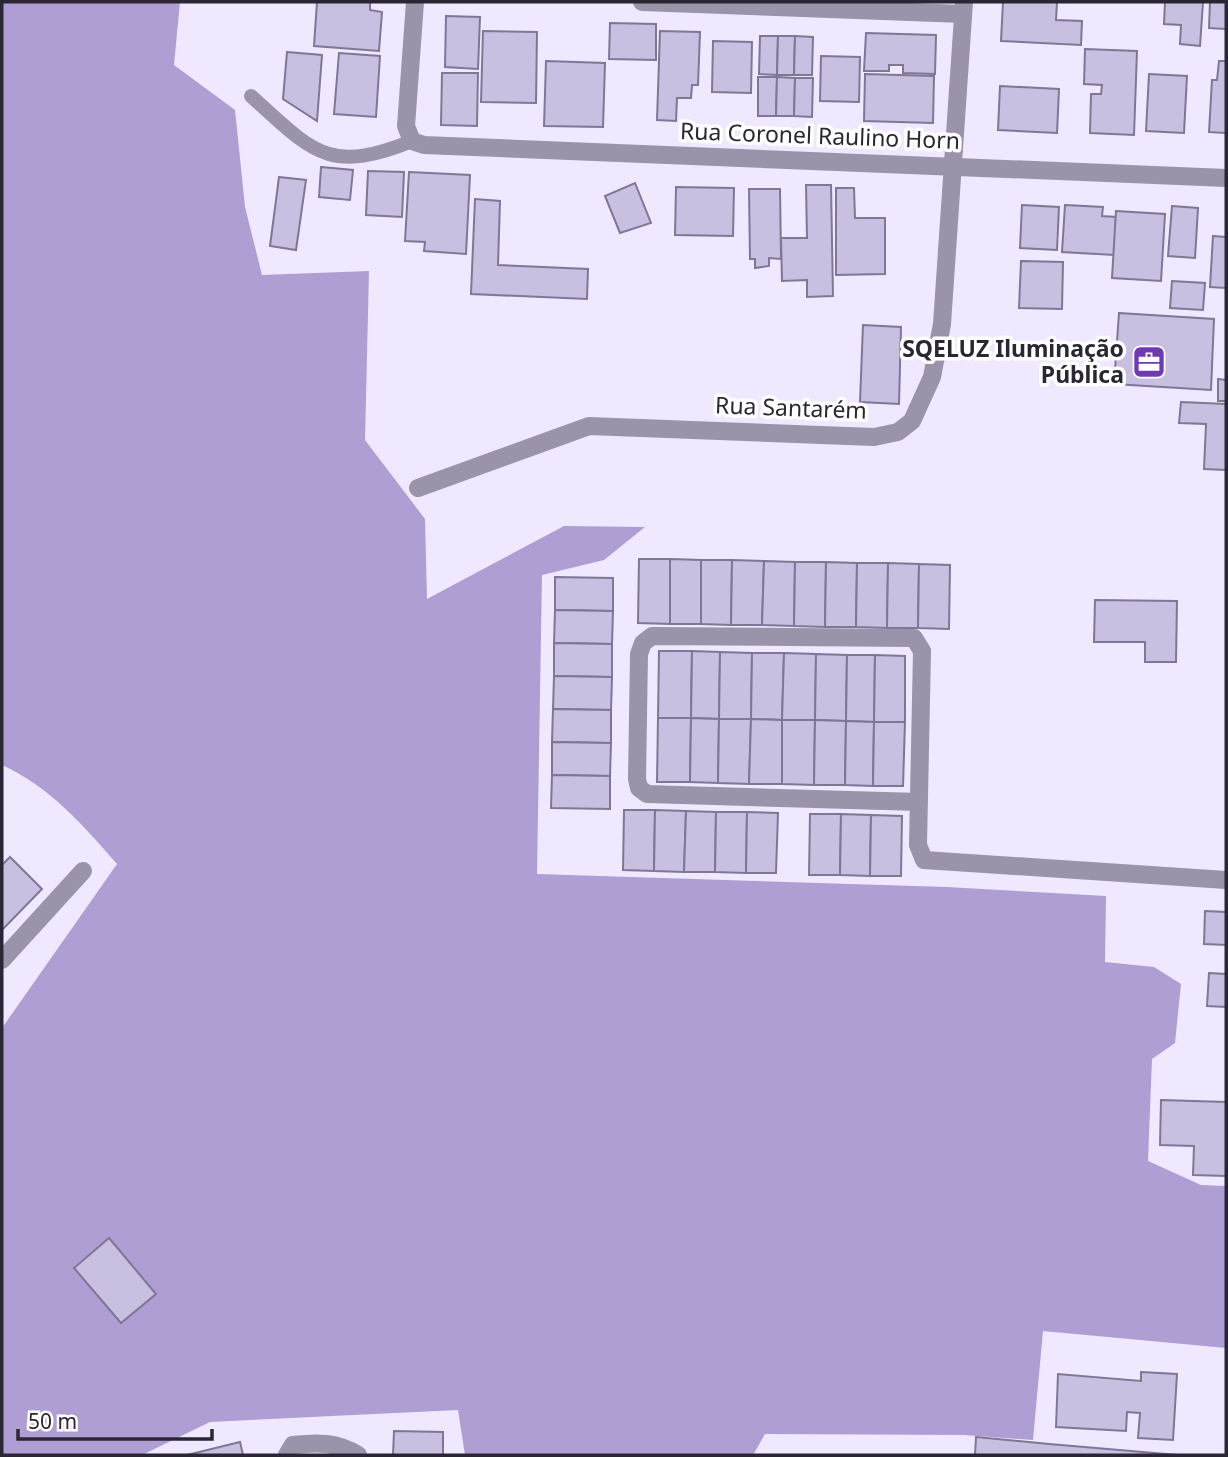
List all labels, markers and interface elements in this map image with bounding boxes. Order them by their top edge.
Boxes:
street label: Rua Coronel Raulino Horn [680,114,961,156]
place label: SQELUZ Iluminação Pública [902,332,1124,390]
office icon: SQELUZ Iluminação Pública [1130,343,1168,381]
street label: Rua Santarém [715,388,867,426]
scale bar [18,1398,212,1442]
text: 50 m [28,1407,77,1435]

